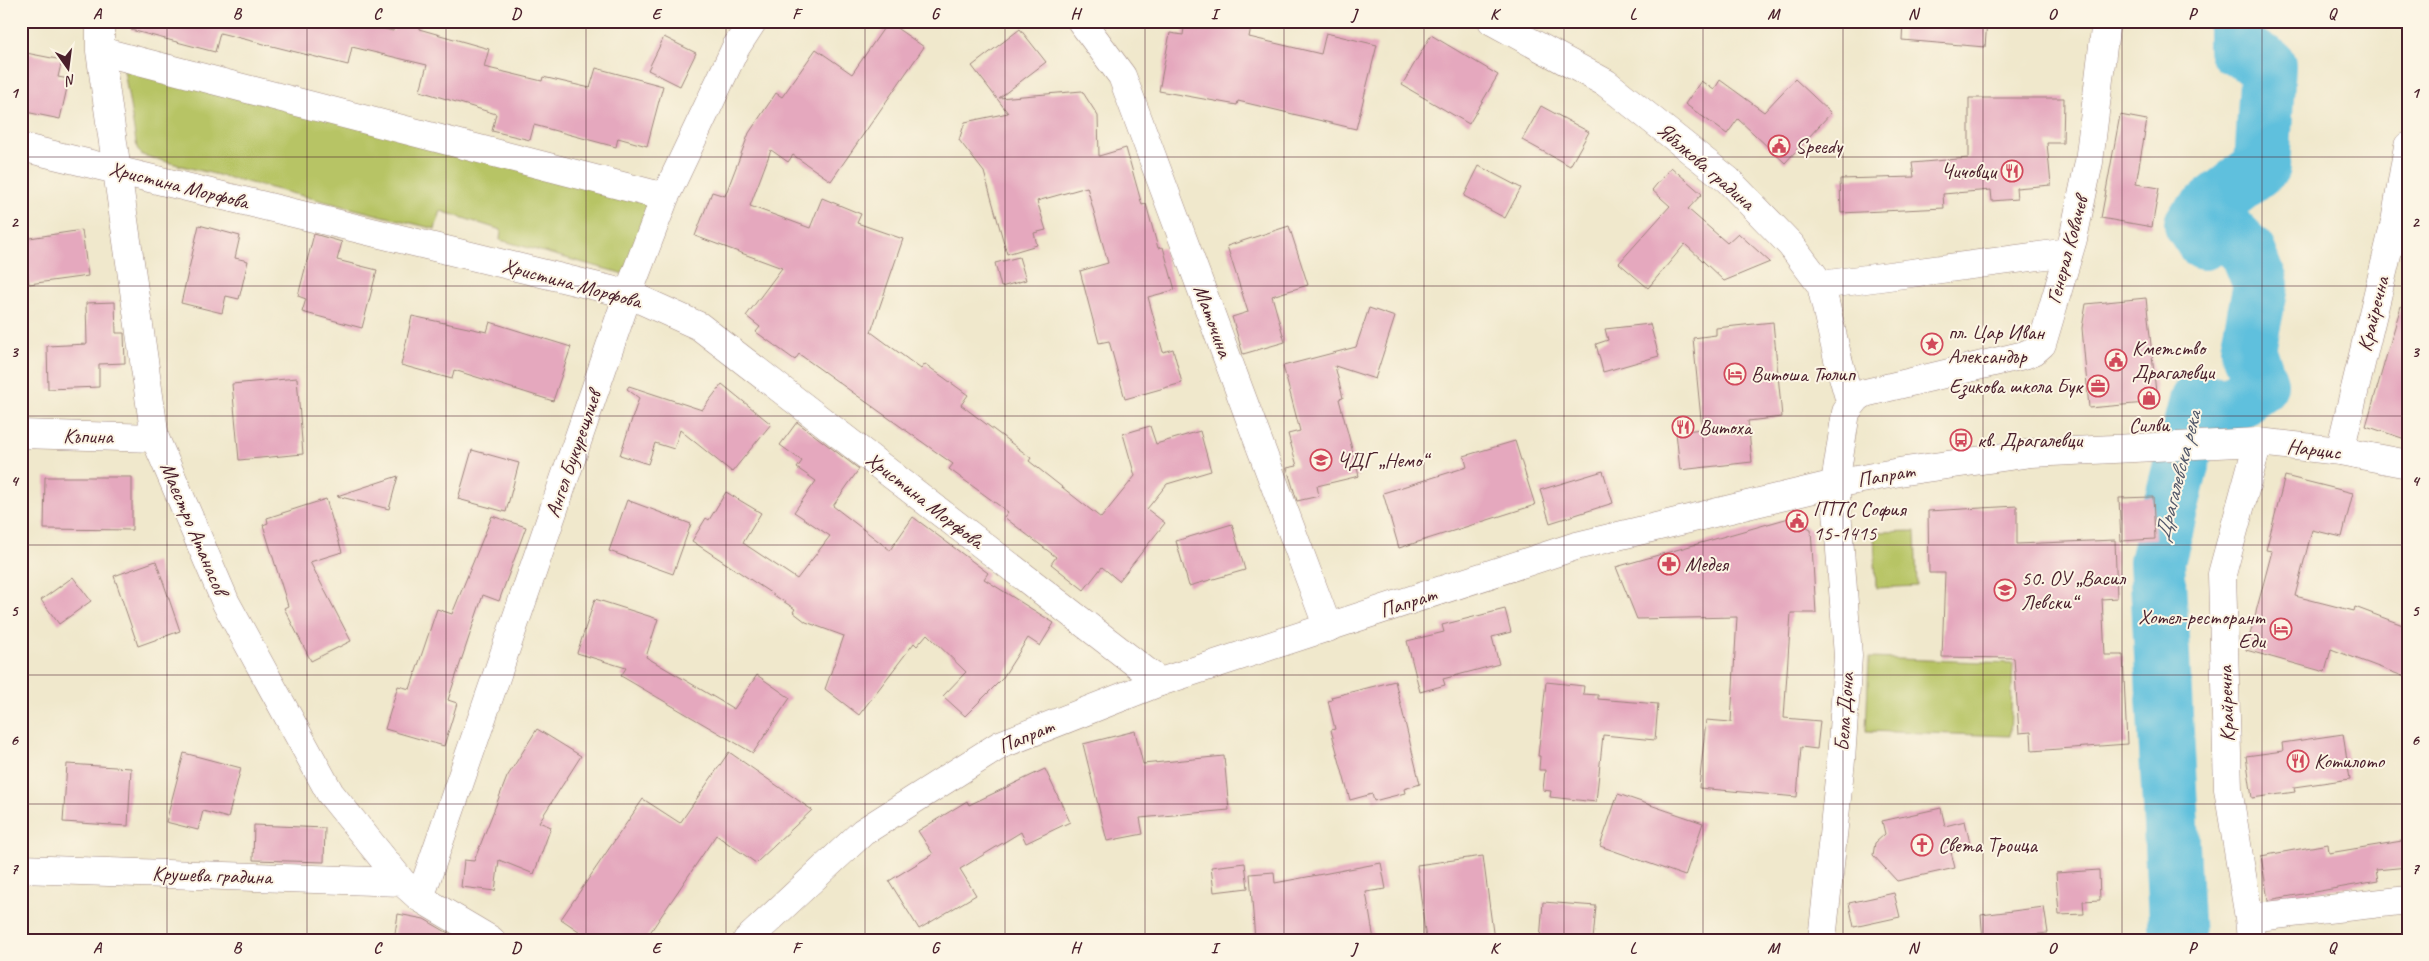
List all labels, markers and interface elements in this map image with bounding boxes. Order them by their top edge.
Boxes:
text: A [93,4,103,24]
text: B [233,4,243,24]
text: C [373,4,383,24]
text: D [511,4,522,24]
text: E [652,4,663,24]
text: F [792,4,803,24]
text: G [931,4,941,24]
text: H [1070,4,1082,24]
text: I [1211,4,1221,24]
text: J [1350,4,1359,24]
text: K [1490,4,1502,24]
text: L [1630,4,1638,24]
text: M [1767,4,1781,24]
text: N [1908,4,1921,24]
text: O [2048,4,2058,24]
text: P [2188,4,2198,24]
text: Q [2328,4,2338,24]
north arrow [42,42,92,92]
text: N [63,71,77,90]
text: 1 [10,83,19,103]
text: 1 [2411,83,2420,103]
street label: Ябълкова градина [1652,116,1761,217]
place label: Speedy [1795,133,1844,159]
public building icon: Speedy [1767,134,1791,158]
street label: Христина Морфова [107,155,254,215]
place label: Чичовци [1941,158,1999,184]
restaurant icon: Чичовци [2000,159,2024,183]
street label: Генерал Ковачев [2040,189,2095,306]
text: 2 [10,212,19,232]
text: 2 [2411,212,2420,232]
street label: Христина Морфова [500,252,647,315]
street label: Крайречна [2351,272,2395,354]
street label: Маточина [1188,281,1239,363]
place label: пл. Цар Иван Александър [1948,319,2045,369]
place icon: пл. Цар Иван Александър [1920,332,1944,356]
place label: Кметство Драгалевци [2132,335,2216,385]
text: 3 [10,342,19,362]
text: 3 [2411,342,2420,362]
public building icon: Кметство Драгалевци [2104,348,2128,372]
place label: Витоша Тюлип [1751,361,1857,387]
hotel icon: Витоша Тюлип [1723,362,1747,386]
place label: Езикова школа Бук [1949,373,2084,400]
office icon: Езикова школа Бук [2086,374,2110,398]
street label: Ангел Букурещлиев [539,384,608,521]
shop icon: Силви [2137,386,2161,410]
water label: Драгалевска река [2148,405,2208,545]
place label: Силви [2129,412,2171,438]
place label: Витоха [1699,414,1754,440]
restaurant icon: Витоха [1671,415,1695,439]
street label: Къпина [63,423,115,449]
place label: кв. Драгалевци [1977,427,2084,453]
bus stop icon: кв. Драгалевци [1949,428,1973,452]
street label: Нарцис [2286,433,2344,465]
street label: Христина Морфова [861,446,991,556]
place label: ЧДГ „Немо“ [1337,447,1431,473]
school or university icon: ЧДГ „Немо“ [1309,448,1333,472]
street label: Папрат [1855,457,1918,493]
street label: Маестро Атанасов [154,458,235,602]
text: 4 [10,471,19,491]
text: 4 [2411,471,2420,491]
place label: ПТТС София 15-1415 [1813,496,1907,546]
public building icon: ПТТС София 15-1415 [1785,509,1809,533]
place label: Медея [1685,551,1730,577]
pharmacy icon: Медея [1657,552,1681,576]
place label: 50. ОУ „Васил Левски“ [2021,565,2127,615]
school or university icon: 50. ОУ „Васил Левски“ [1993,578,2017,602]
street label: Папрат [1376,580,1441,623]
text: 5 [11,601,20,621]
text: 5 [2412,601,2421,621]
place label: Хотел-ресторант Еди [2138,604,2266,654]
hotel icon: Хотел-ресторант Еди [2269,617,2293,641]
street label: Крайречна [2212,664,2240,742]
street label: Бела Дона [1828,670,1860,752]
street label: Папрат [994,712,1059,759]
text: 6 [10,730,19,750]
text: 6 [2411,730,2420,750]
place label: Котилото [2314,748,2386,774]
restaurant icon: Котилото [2286,749,2310,773]
place label: Света Троица [1938,832,2038,858]
church icon: Света Троица [1910,833,1934,857]
text: 7 [10,859,19,879]
text: 7 [2411,859,2420,879]
street label: Крушева градина [152,860,275,890]
text: A [93,938,103,958]
text: B [233,938,243,958]
text: C [373,938,383,958]
text: D [511,938,522,958]
text: E [652,938,663,958]
text: F [792,938,803,958]
text: G [931,938,941,958]
text: H [1070,938,1082,958]
text: I [1211,938,1221,958]
text: J [1350,938,1359,958]
text: K [1490,938,1502,958]
text: L [1630,938,1638,958]
text: M [1767,938,1781,958]
text: N [1908,938,1921,958]
text: O [2048,938,2058,958]
text: P [2188,938,2198,958]
text: Q [2328,938,2338,958]

